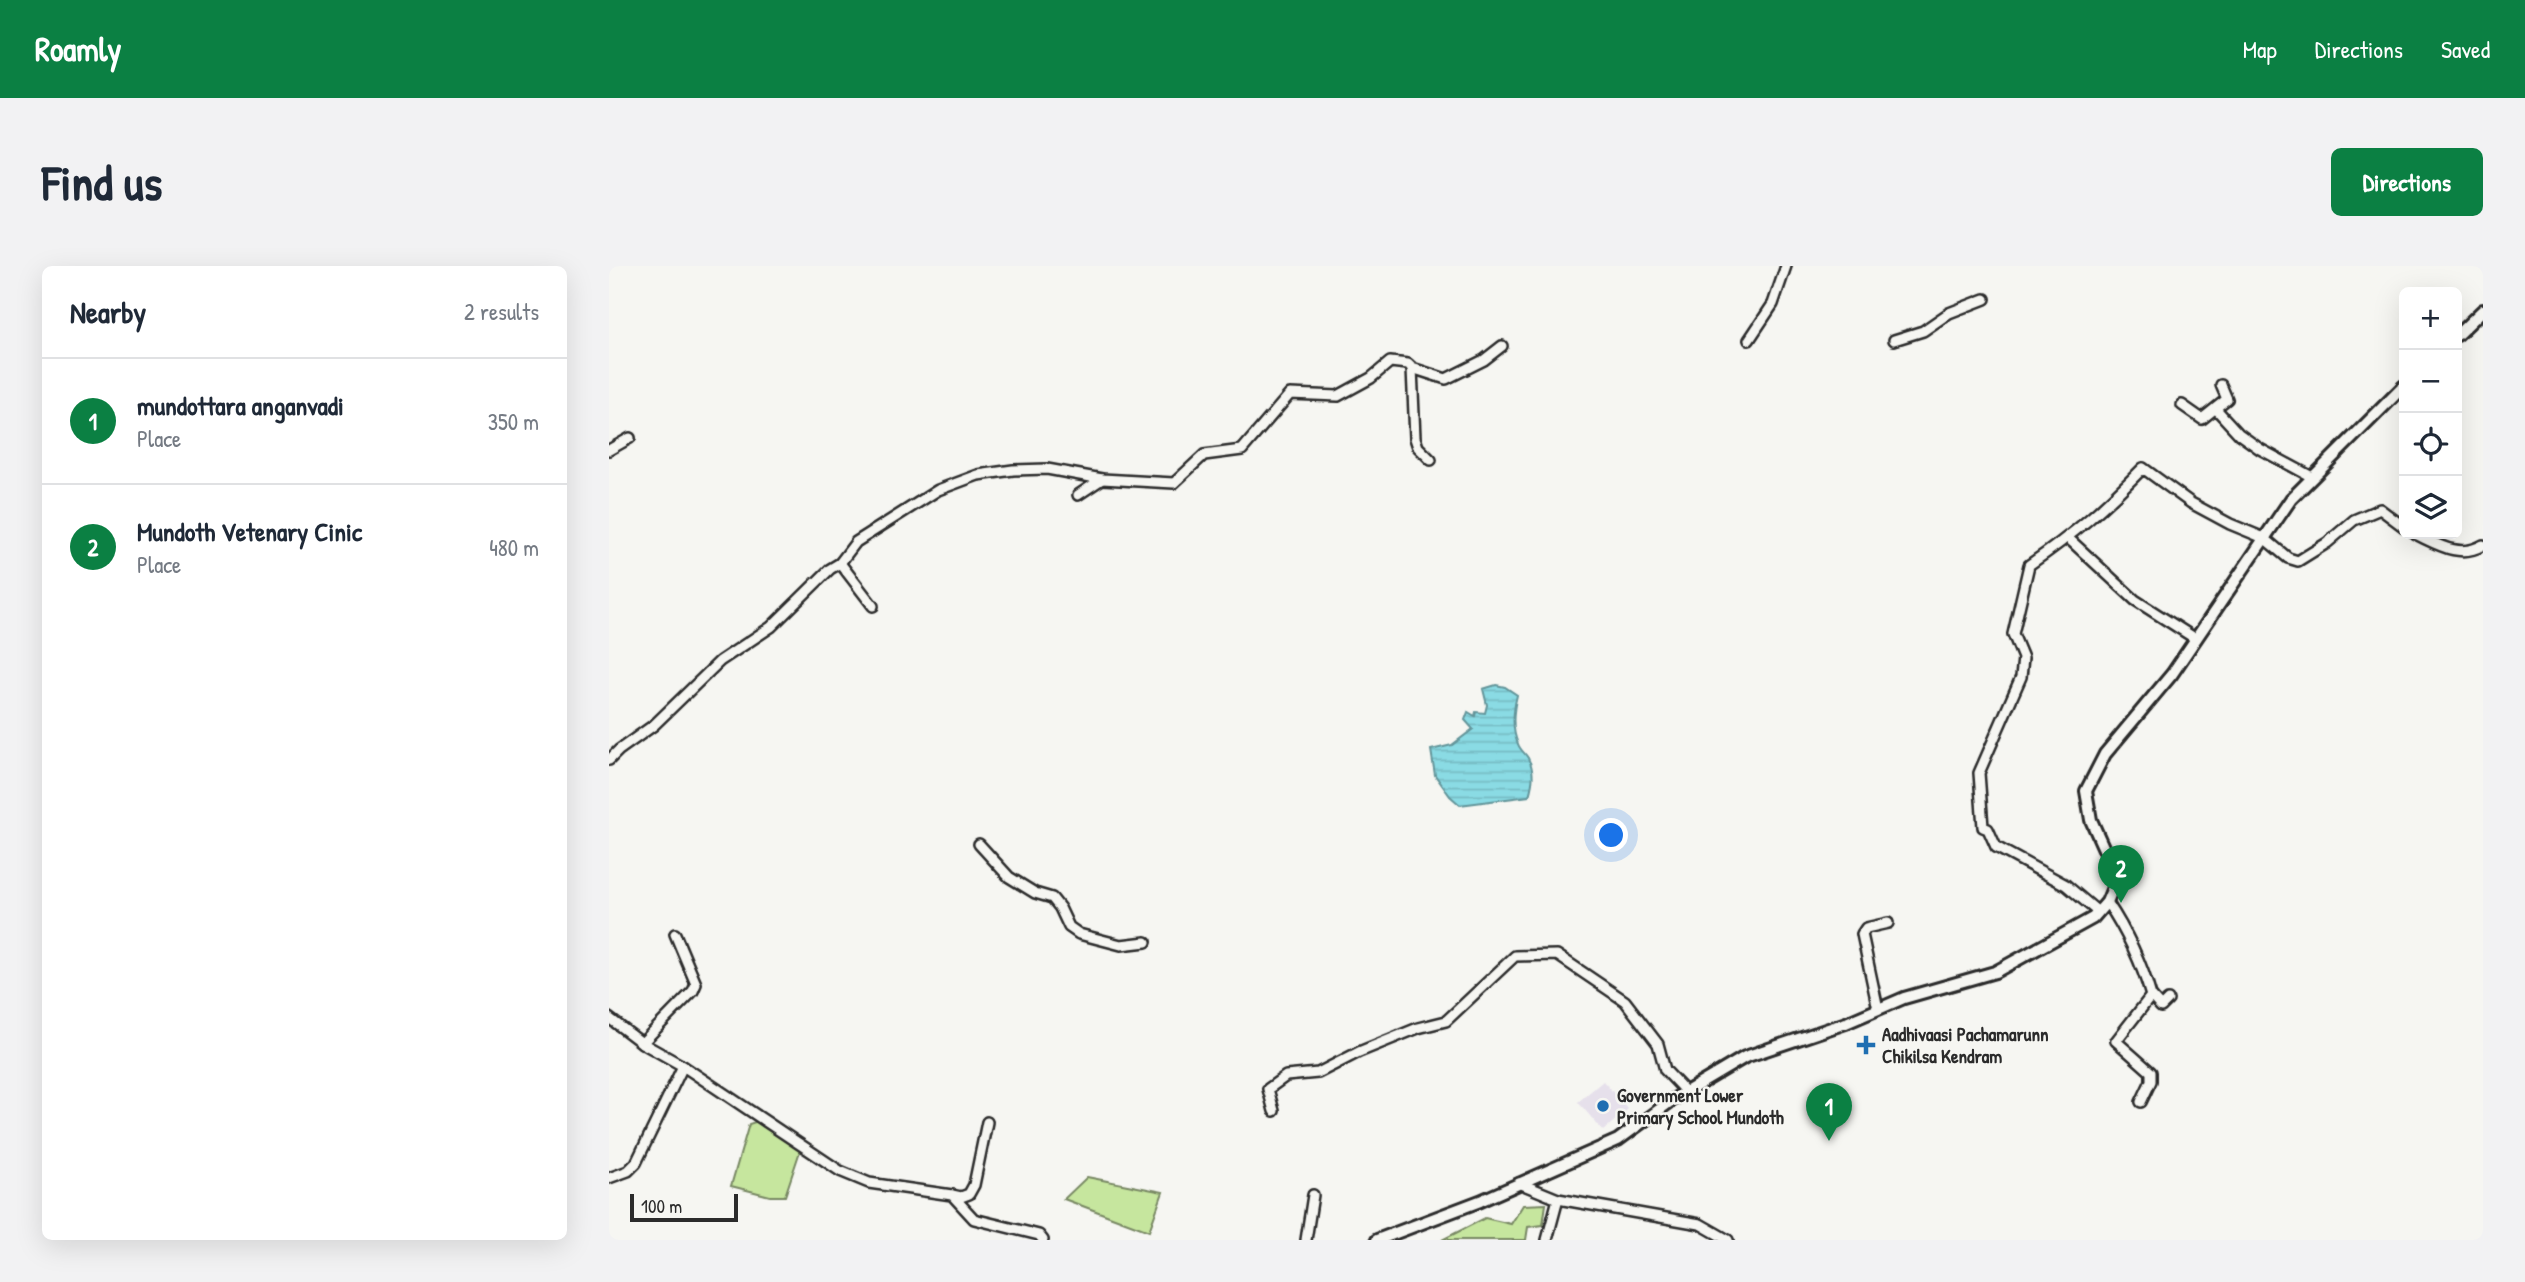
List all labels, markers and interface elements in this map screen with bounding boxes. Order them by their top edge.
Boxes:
text: Roamly [35,27,121,71]
text: Map [2243,33,2277,65]
text: Directions [2315,33,2403,65]
text: Saved [2441,33,2490,65]
button: Directions [2331,148,2483,216]
text: Find us [42,149,162,215]
map controls [2399,287,2462,539]
button: + [2399,287,2462,350]
text: Nearby [70,292,146,332]
text: 2 results [464,296,539,327]
button: − [2399,350,2462,413]
text: mundottara anganvadi [137,388,344,423]
text: 1 [89,406,97,437]
text: 350 m [488,406,539,437]
button: locate [2399,413,2462,476]
text: Place [137,423,181,454]
button: layers [2399,476,2462,539]
text: Mundoth Vetenary Cinic [137,514,362,549]
text: 2 [88,532,98,563]
text: 480 m [489,532,539,563]
text: Place [137,549,181,580]
your location [1594,818,1628,852]
pin: 2 [2098,845,2144,903]
place label: Aadhivaasi Pachamarunn Chikilsa Kendram [1882,1021,2049,1069]
marker: Aadhivaasi Pachamarunn Chikilsa Kendram [1856,1035,1876,1055]
place label: Government Lower Primary School Mundoth [1617,1082,1784,1131]
pin: 1 [1806,1083,1852,1141]
marker: Government Lower Primary School Mundoth [1595,1098,1611,1114]
scale bar [630,1191,739,1223]
text: 100 m [641,1193,682,1219]

